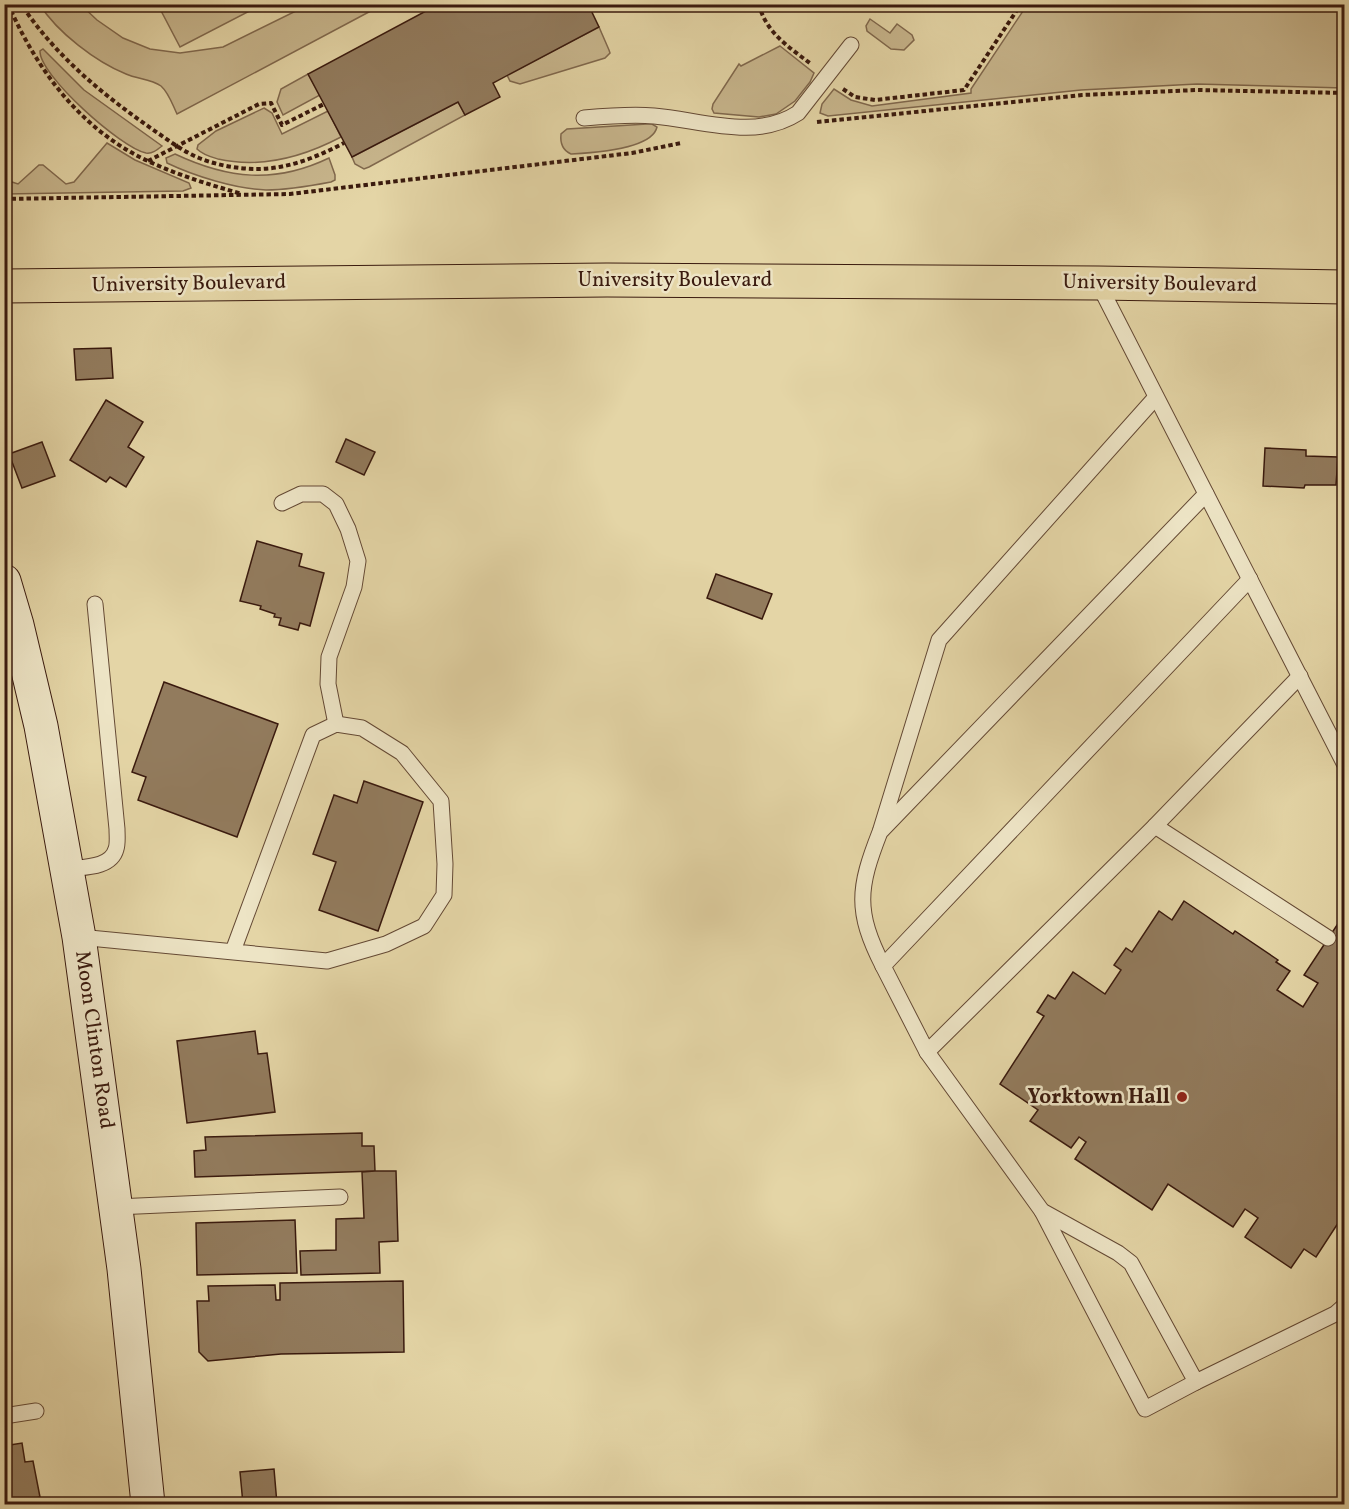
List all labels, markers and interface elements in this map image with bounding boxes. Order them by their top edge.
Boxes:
street label: University Boulevard [578,266,772,295]
street label: University Boulevard [91,268,287,300]
street label: University Boulevard [1062,268,1258,300]
street label: Moon Clinton Road [67,949,121,1131]
place label: Yorktown Hall [1028,1083,1170,1112]
marker: Yorktown Hall [1175,1090,1189,1104]

